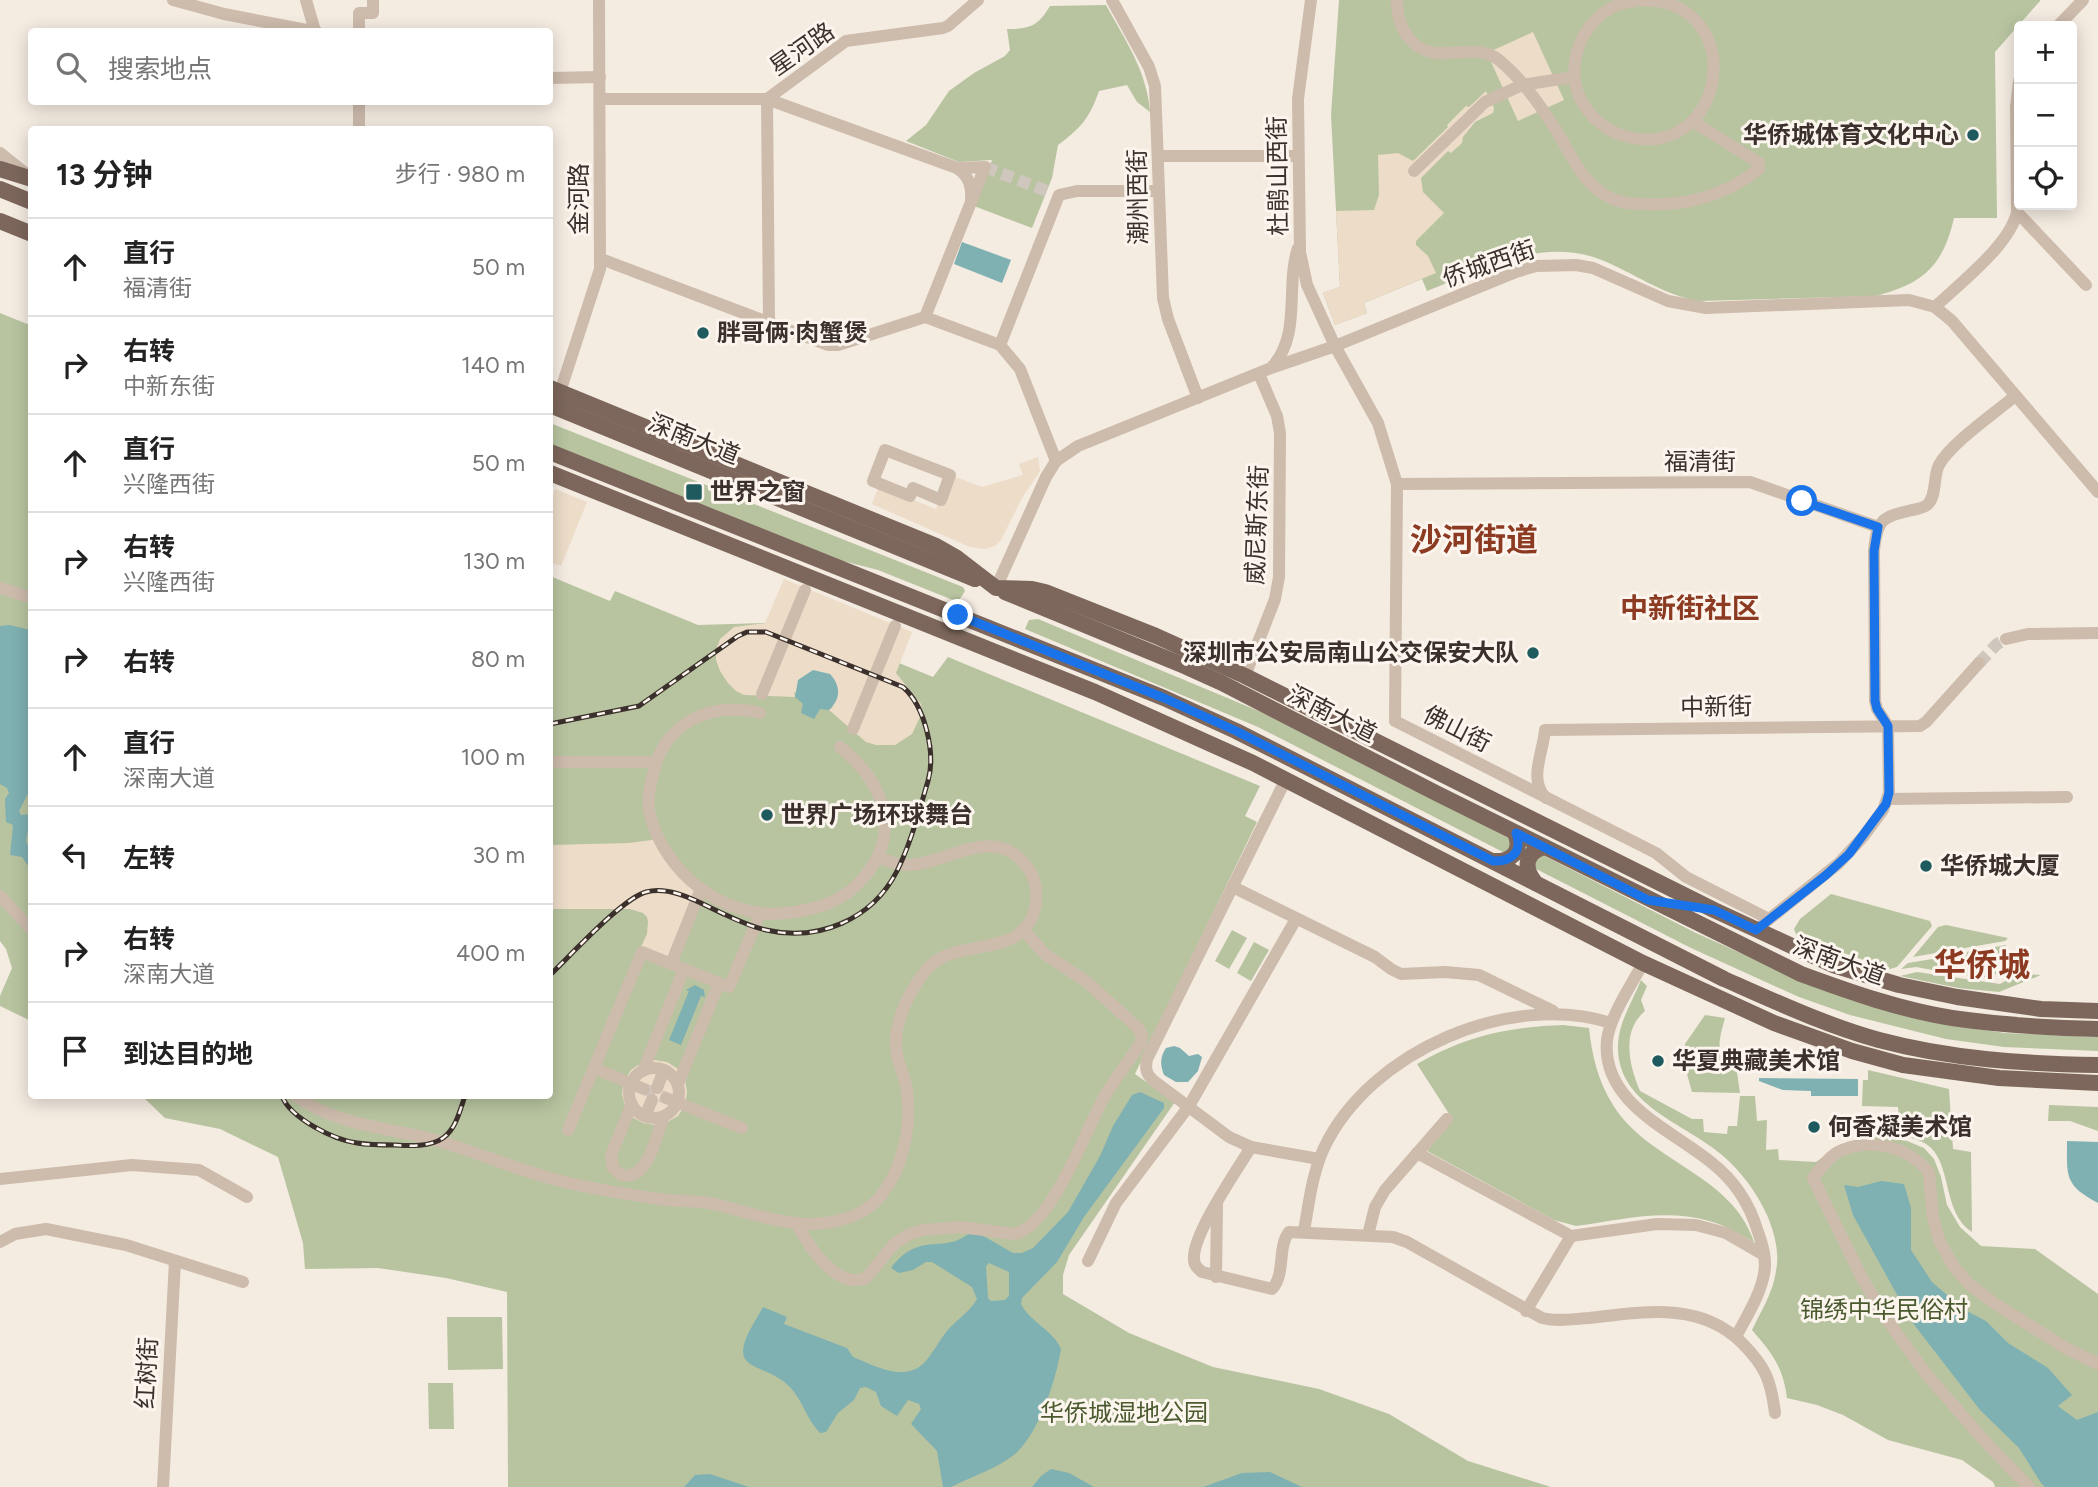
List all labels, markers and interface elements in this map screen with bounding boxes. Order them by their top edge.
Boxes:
street label: 星河路 [764,16,840,81]
map controls [2014,21,2077,210]
button: + [2014,21,2077,84]
search box [28,28,553,105]
icon: search [52,48,90,86]
text: 搜索地点 [108,53,212,85]
button: − [2014,84,2077,147]
street label: 杜鹃山西街 [1262,116,1293,236]
place label: 华侨城体育文化中心 [1743,120,1959,149]
marker: 华侨城体育文化中心 [1965,127,1981,143]
button: locate [2014,147,2077,210]
street label: 潮州西街 [1122,149,1153,245]
text: 13 分钟 [56,156,152,193]
text: 步行 · 980 m [395,160,525,188]
street label: 金河路 [564,163,593,235]
street label: 侨城西街 [1439,234,1539,293]
text: 直行 [123,237,175,269]
icon: ahead [56,248,94,286]
text: 50 m [472,253,525,281]
text: 福清街 [123,274,192,302]
place label: 胖哥俩·肉蟹煲 [717,318,867,347]
marker: 胖哥俩·肉蟹煲 [695,325,711,341]
text: 右转 [123,335,175,367]
icon: right [56,346,94,384]
text: 140 m [461,351,525,379]
text: 中新东街 [123,372,215,400]
street label: 深南大道 [644,407,744,470]
text: 直行 [123,433,175,465]
icon: ahead [56,444,94,482]
street label: 福清街 [1664,447,1736,476]
text: 50 m [472,449,525,477]
street label: 威尼斯东街 [1240,465,1273,585]
text: 兴隆西街 [123,470,215,498]
place label: 世界之窗 [710,477,806,506]
marker: 世界之窗 [684,482,704,502]
route start [1786,485,1817,516]
district label: 沙河街道 [1410,521,1538,559]
text: 右转 [123,531,175,563]
icon: right [56,542,94,580]
text: 130 m [463,547,525,575]
text: 兴隆西街 [123,568,215,596]
district label: 中新街社区 [1620,591,1760,625]
route end [942,599,973,630]
place label: 深圳市公安局南山公交保安大队 [1183,638,1519,667]
icon: right [56,640,94,678]
text: 80 m [471,645,525,673]
marker: 深圳市公安局南山公交保安大队 [1525,645,1541,661]
text: 右转 [123,646,175,678]
street label: 深南大道 [1283,679,1382,748]
street label: 中新街 [1680,691,1752,722]
street label: 佛山街 [1419,699,1496,758]
text: 直行 [123,727,175,759]
icon: ahead [56,738,94,776]
text: 100 m [461,743,525,771]
text: 深南大道 [123,764,215,792]
place label: 世界广场环球舞台 [781,800,973,829]
marker: 世界广场环球舞台 [759,807,775,823]
icon: left [56,836,94,874]
text: 30 m [472,841,525,869]
text: 左转 [123,842,175,874]
place label: 华侨城大厦 [1940,851,2060,880]
marker: 华侨城大厦 [1918,858,1934,874]
text: 右转 [123,923,175,955]
street label: 深南大道 [1789,930,1889,991]
icon: right [56,934,94,972]
text: 400 m [456,939,525,967]
district label: 华侨城 [1934,946,2030,984]
text: 深南大道 [123,960,215,988]
icon: arrive [56,1032,94,1070]
text: 到达目的地 [123,1038,253,1070]
place label: 华夏典藏美术馆 [1672,1046,1840,1075]
marker: 华夏典藏美术馆 [1650,1053,1666,1069]
place label: 何香凝美术馆 [1828,1112,1972,1141]
marker: 何香凝美术馆 [1806,1119,1822,1135]
park label: 锦绣中华民俗村 [1800,1295,1968,1324]
street label: 红树街 [130,1336,163,1410]
park label: 华侨城湿地公园 [1040,1398,1208,1427]

